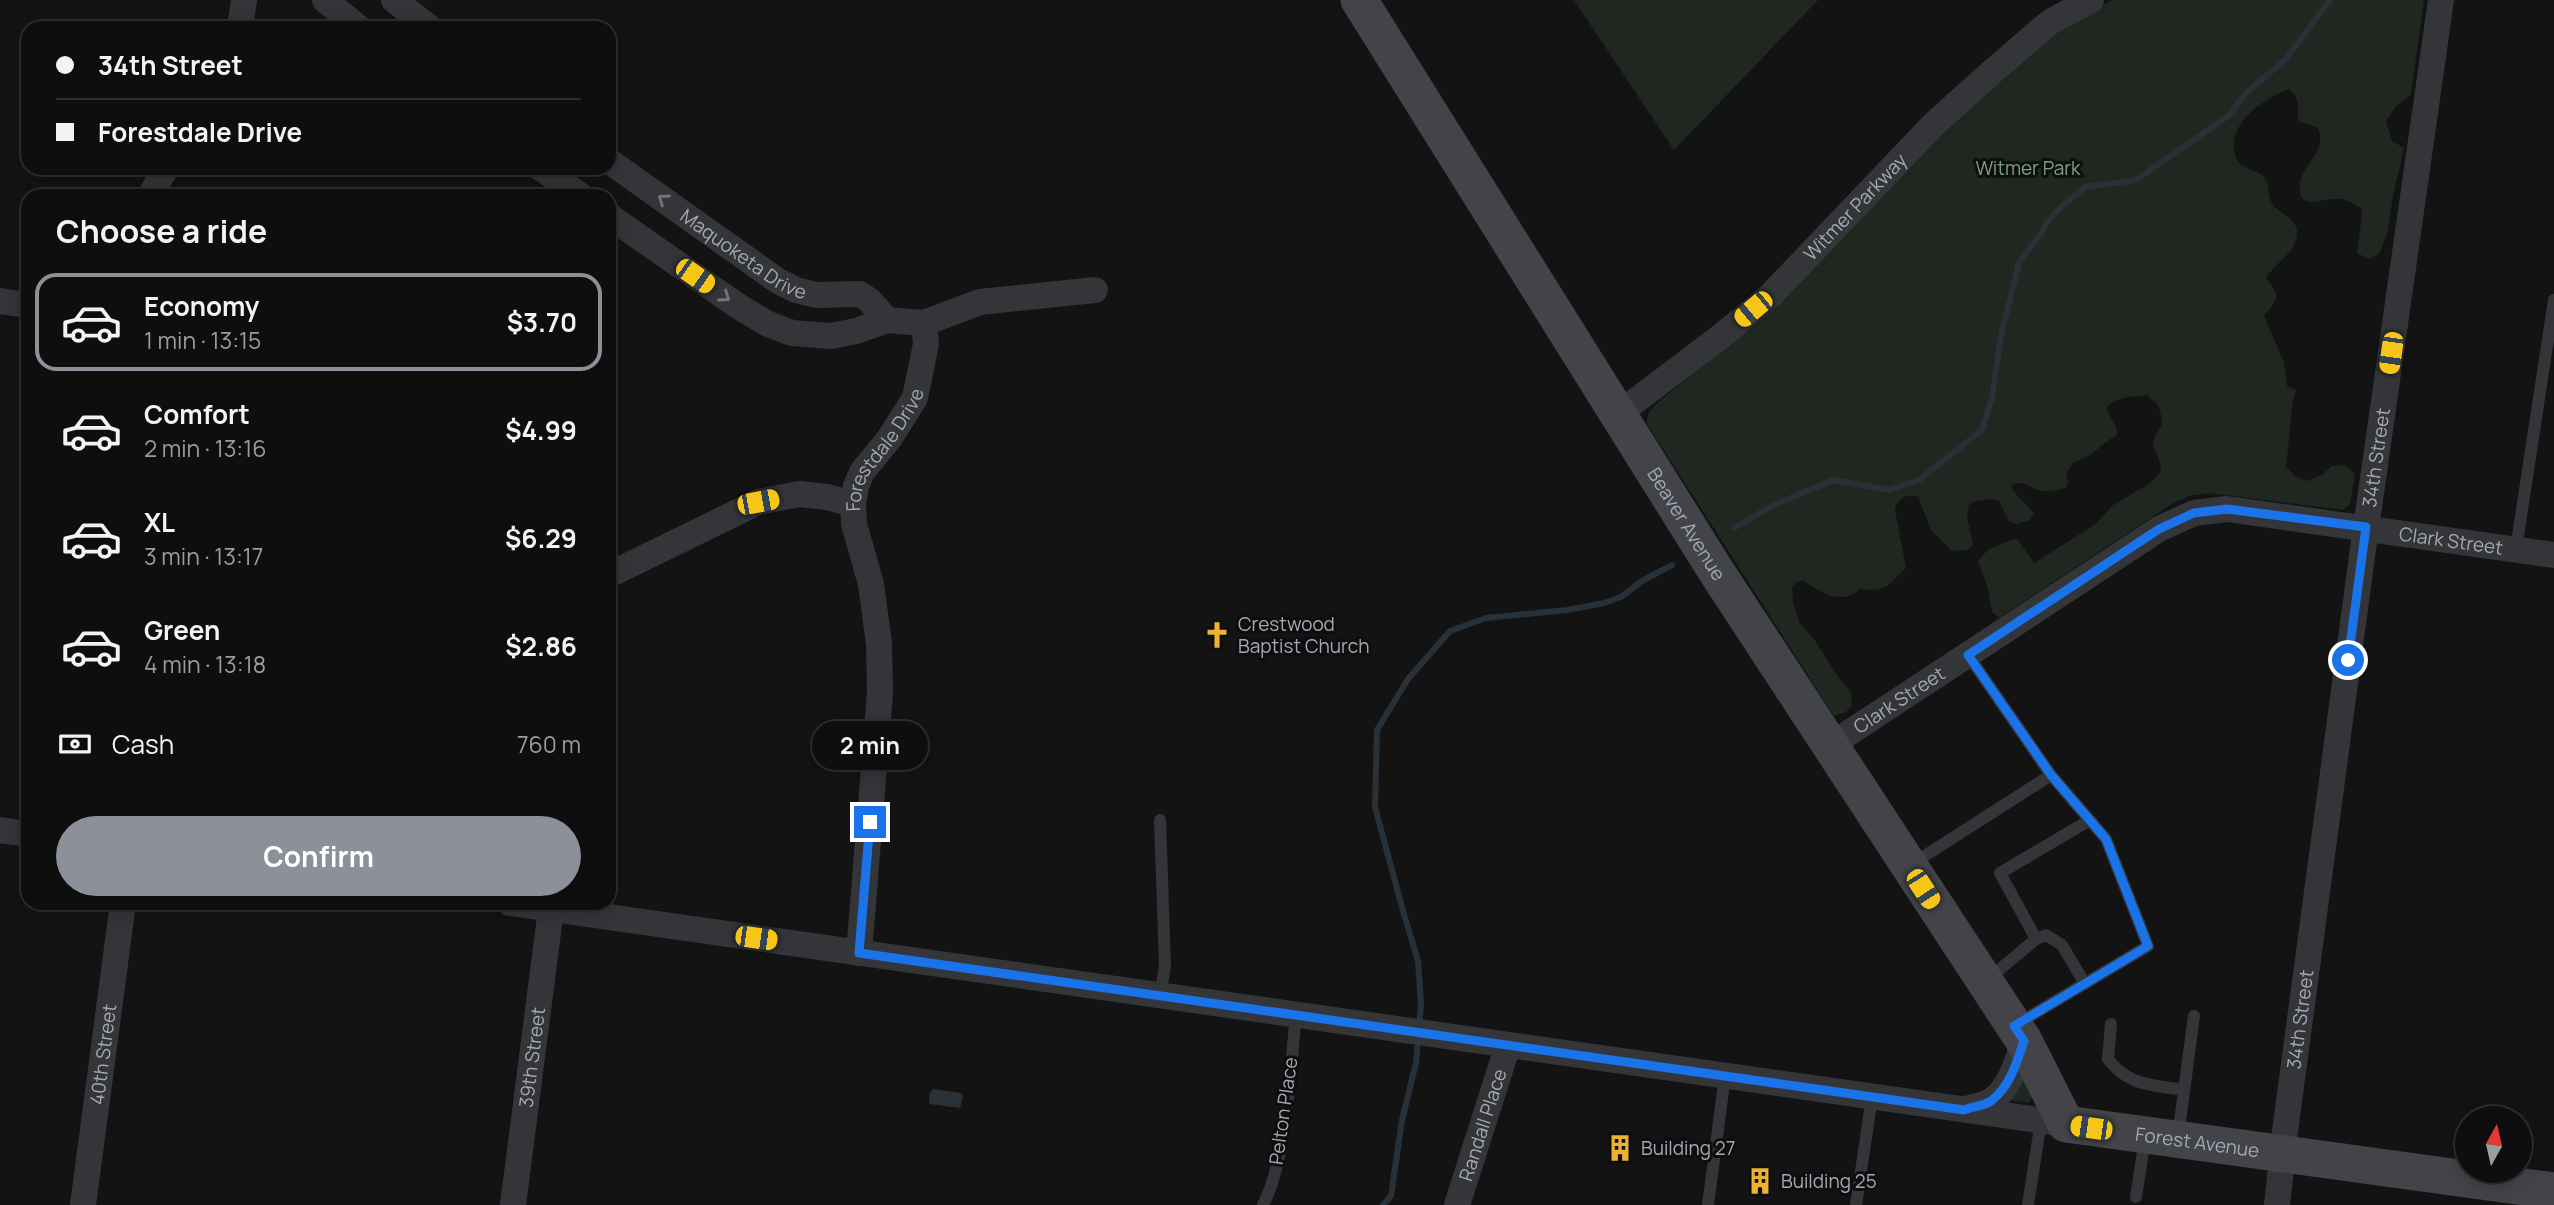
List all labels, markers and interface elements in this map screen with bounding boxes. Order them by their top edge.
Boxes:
text: 34th Street [98,47,243,83]
text: Forestdale Drive [98,114,302,150]
street label: Witmer Parkway [1798,147,1912,266]
park label: Witmer Park [1975,155,2081,181]
one-way arrow [658,195,671,207]
street label: Maquoketa Drive [675,203,809,305]
text: Choose a ride [56,209,267,253]
car [672,255,719,297]
car [1731,287,1776,331]
text: Economy [144,288,259,324]
one-way arrow [717,289,730,301]
icon: car [60,291,123,354]
text: $3.70 [507,304,577,340]
text: 1 min · 13:15 [144,324,261,356]
car [2378,331,2405,375]
street label: Forestdale Drive [840,386,930,512]
text: Comfort [144,396,250,432]
icon: car [60,399,123,462]
street label: 34th Street [2356,406,2396,509]
text: $4.99 [505,412,577,448]
text: 2 min · 13:16 [144,432,266,464]
street label: Beaver Avenue [1641,462,1732,586]
car [736,488,781,516]
text: XL [144,504,175,540]
icon: car [60,507,123,570]
text: $6.29 [505,520,577,556]
street label: Clark Street [2398,520,2505,561]
text: 3 min · 13:17 [144,540,263,572]
place label: Crestwood Baptist Church [1238,611,1370,659]
text: Green [144,612,220,648]
icon: car [60,615,123,678]
church icon: Crestwood Baptist Church [1202,620,1232,650]
text: $2.86 [505,628,577,664]
route start [2332,644,2364,676]
text: 4 min · 13:18 [144,648,266,680]
street label: Clark Street [1848,660,1950,739]
callout: 2 min [812,720,928,770]
icon: cash [56,725,94,763]
text: Cash [112,726,174,762]
text: 760 m [517,728,581,760]
text: 2 min [840,729,900,761]
route end [854,806,886,838]
button: Confirm [56,816,581,896]
car [1903,866,1944,912]
car [734,925,779,951]
street label: 34th Street [2280,968,2320,1071]
street label: 40th Street [83,1002,123,1106]
street label: 39th Street [513,1006,551,1109]
street label: Pelton Place [1263,1056,1303,1166]
street label: Randall Place [1452,1066,1513,1184]
north arrow [2455,1106,2532,1183]
map controls [2455,1106,2532,1183]
car [2069,1115,2114,1141]
street label: Forest Avenue [2134,1121,2261,1163]
building icon: Building 27 [1605,1133,1635,1163]
place label: Building 27 [1641,1135,1735,1161]
building icon: Building 25 [1745,1166,1775,1196]
place label: Building 25 [1781,1168,1877,1194]

